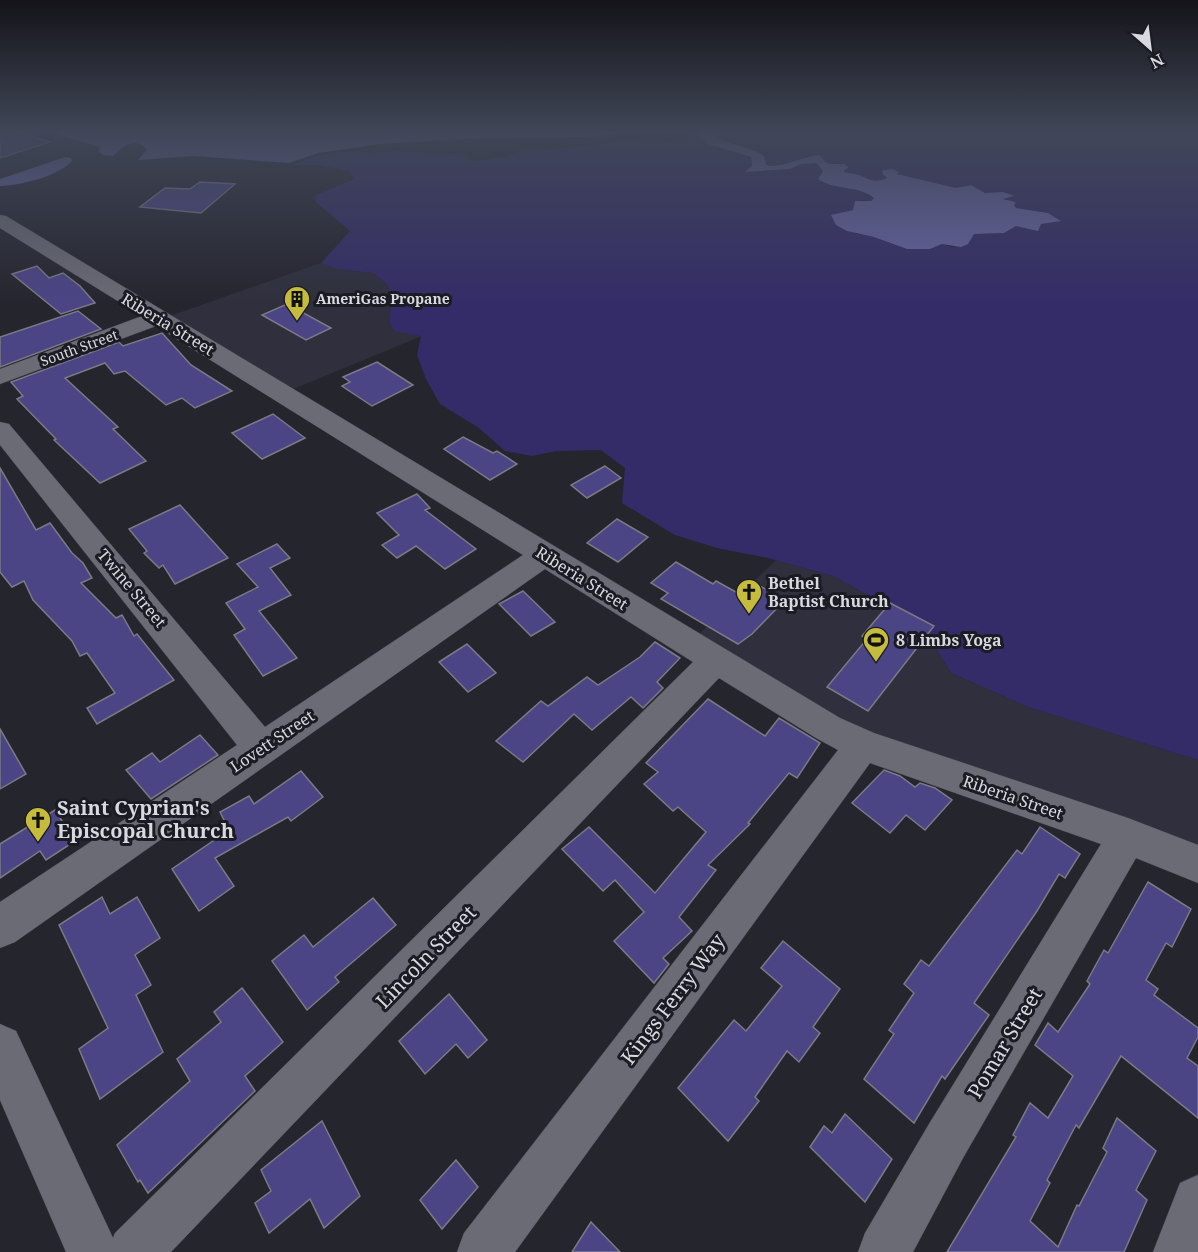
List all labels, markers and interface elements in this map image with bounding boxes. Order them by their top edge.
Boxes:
north arrow [1120,18,1180,78]
text: N [1146,49,1168,74]
building icon: AmeriGas Propane [282,284,312,322]
street label: Riberia Street [118,288,219,361]
place label: AmeriGas Propane [316,289,450,308]
street label: South Street [37,325,120,370]
street label: Riberia Street [532,541,632,615]
street label: Twine Street [93,544,172,632]
place label: Bethel Baptist Church [768,572,889,612]
church icon: Bethel Baptist Church [734,577,764,615]
sports icon: 8 Limbs Yoga [861,625,891,663]
place label: 8 Limbs Yoga [896,629,1002,651]
street label: Lovett Street [226,705,319,777]
street label: Riberia Street [960,770,1066,825]
place label: Saint Cyprian's Episcopal Church [57,794,234,844]
church icon: Saint Cyprian's Episcopal Church [23,805,53,843]
street label: Lincoln Street [370,899,482,1014]
street label: Kings Ferry Way [615,927,731,1070]
street label: Pomar Street [961,983,1048,1103]

